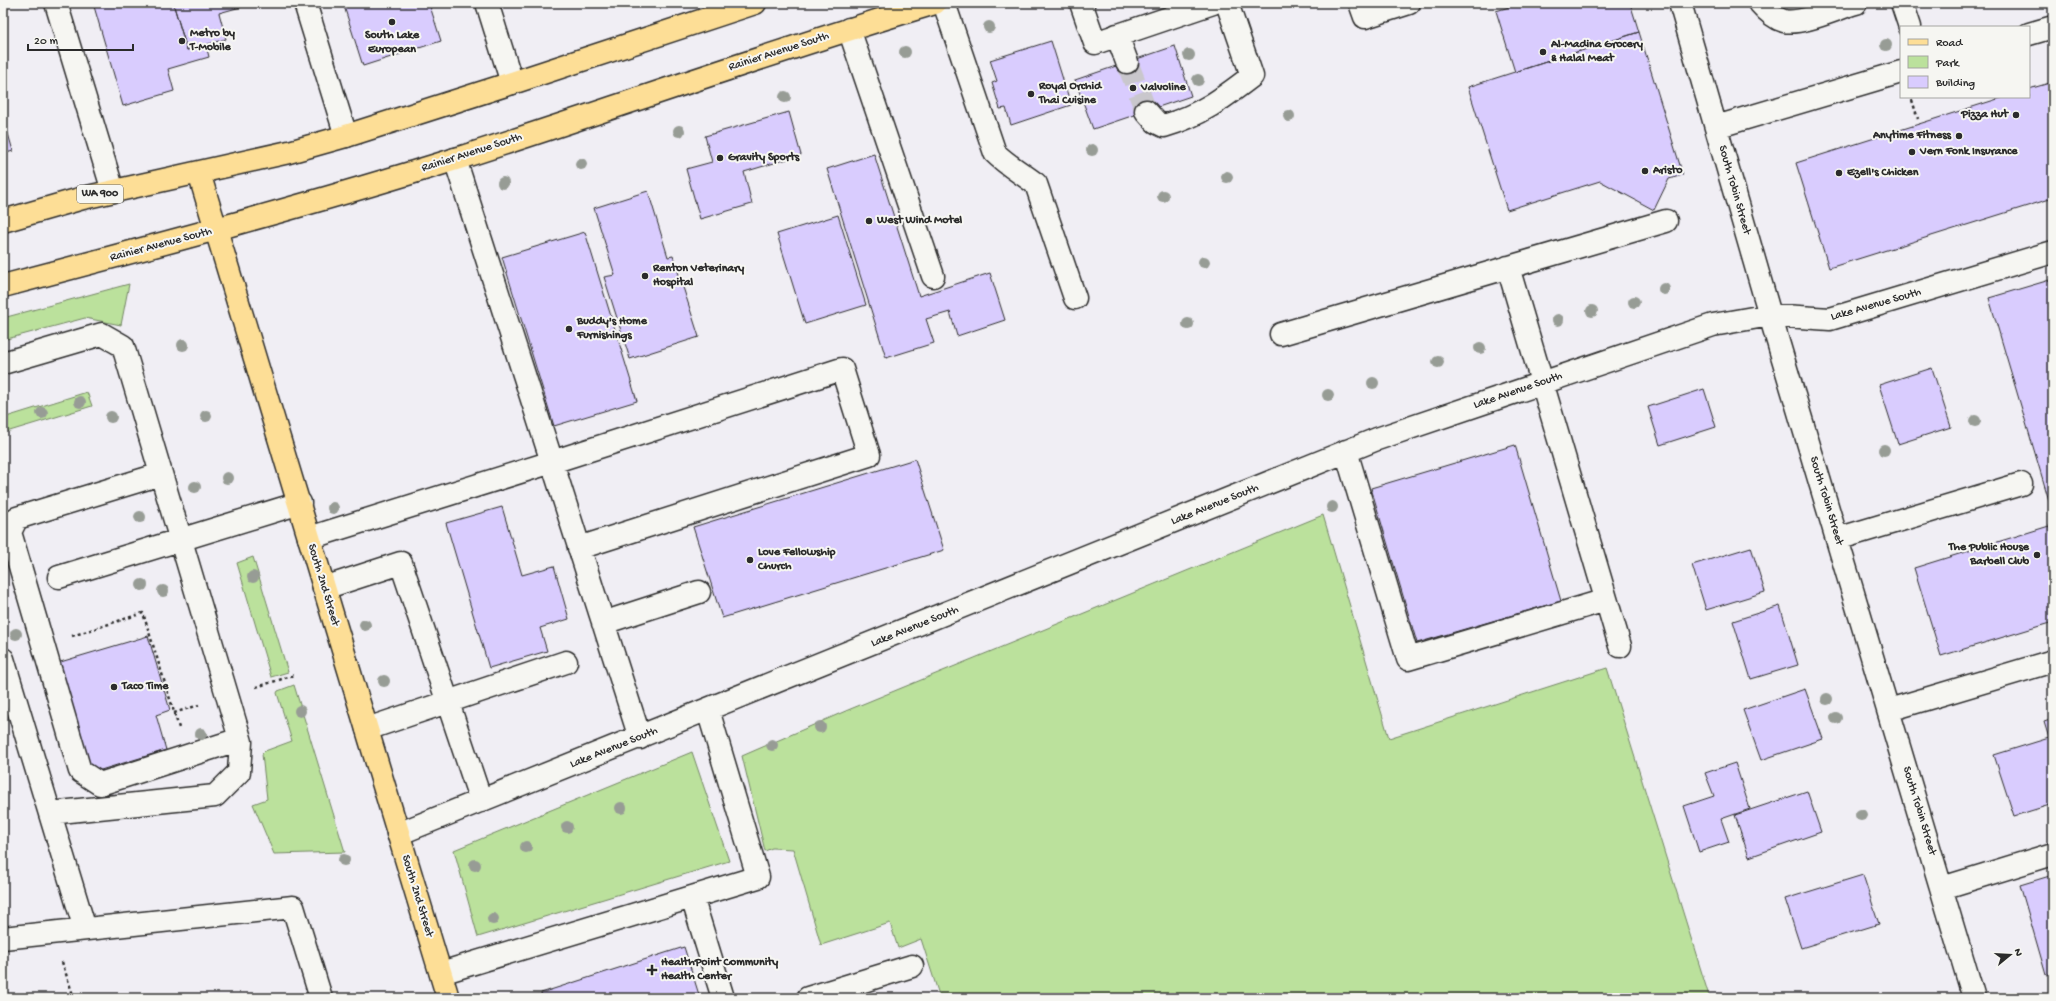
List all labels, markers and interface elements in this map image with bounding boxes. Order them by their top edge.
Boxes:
marker: South Lake European [387,17,397,27]
scale bar [28,26,133,52]
legend [1900,26,2030,98]
place label: Metro by T-Mobile [189,27,235,55]
place label: South Lake European [365,29,420,57]
street label: Rainier Avenue South [727,29,832,75]
text: 20 m [34,35,59,49]
marker: Metro by T-Mobile [177,36,187,46]
text: Road [1936,37,1963,51]
place label: Al-Madina Grocery & Halal Meat [1550,38,1643,66]
marker: Al-Madina Grocery & Halal Meat [1538,47,1548,57]
text: Park [1935,57,1961,71]
text: Building [1935,77,1975,91]
place label: Royal Orchid Thai Cuisine [1038,80,1103,108]
place label: Valvoline [1140,81,1186,95]
marker: Valvoline [1128,83,1138,93]
marker: Royal Orchid Thai Cuisine [1026,89,1036,99]
place label: Pizza Hut [1960,108,2009,122]
marker: Pizza Hut [2011,110,2021,120]
place label: Anytime Fitness [1872,129,1952,143]
street label: Rainier Avenue South [420,130,525,176]
marker: Anytime Fitness [1954,131,1964,141]
street label: South Tobin Street [1715,144,1754,237]
place label: Vern Fonk Insurance [1919,145,2018,159]
marker: Vern Fonk Insurance [1907,147,1917,157]
place label: Gravity Sports [728,151,800,165]
marker: Gravity Sports [715,153,725,163]
place label: Aristo [1652,164,1683,178]
marker: Aristo [1640,166,1650,176]
place label: Ezell's Chicken [1846,166,1919,180]
marker: Ezell's Chicken [1834,168,1844,178]
road number: WA 900 [77,185,123,203]
place label: West Wind Motel [876,214,963,228]
marker: West Wind Motel [864,216,874,226]
street label: Rainier Avenue South [109,225,214,265]
place label: Renton Veterinary Hospital [652,262,744,290]
marker: Renton Veterinary Hospital [640,271,650,281]
street label: Lake Avenue South [1829,285,1923,325]
place label: Buddy's Home Furnishings [576,315,648,343]
marker: Buddy's Home Furnishings [564,324,574,334]
street label: Lake Avenue South [1472,369,1565,413]
street label: South Tobin Street [1806,455,1846,548]
street label: Lake Avenue South [1169,481,1261,529]
place label: The Public House Barbell Club [1948,541,2030,569]
street label: South 2nd Street [304,542,342,629]
place label: Love Fellowship Church [757,546,836,574]
marker: The Public House Barbell Club [2032,550,2042,560]
marker: Love Fellowship Church [745,555,755,565]
street label: Lake Avenue South [869,603,961,651]
place label: Taco Time [121,680,169,694]
marker: Taco Time [109,682,119,692]
street label: Lake Avenue South [568,724,660,772]
street label: South Tobin Street [1899,765,1939,858]
street label: South 2nd Street [398,853,436,940]
north arrow [1990,935,2030,975]
text: N [2011,947,2024,958]
place label: HealthPoint Community Health Center [661,956,778,984]
marker: HealthPoint Community Health Center [646,964,658,976]

